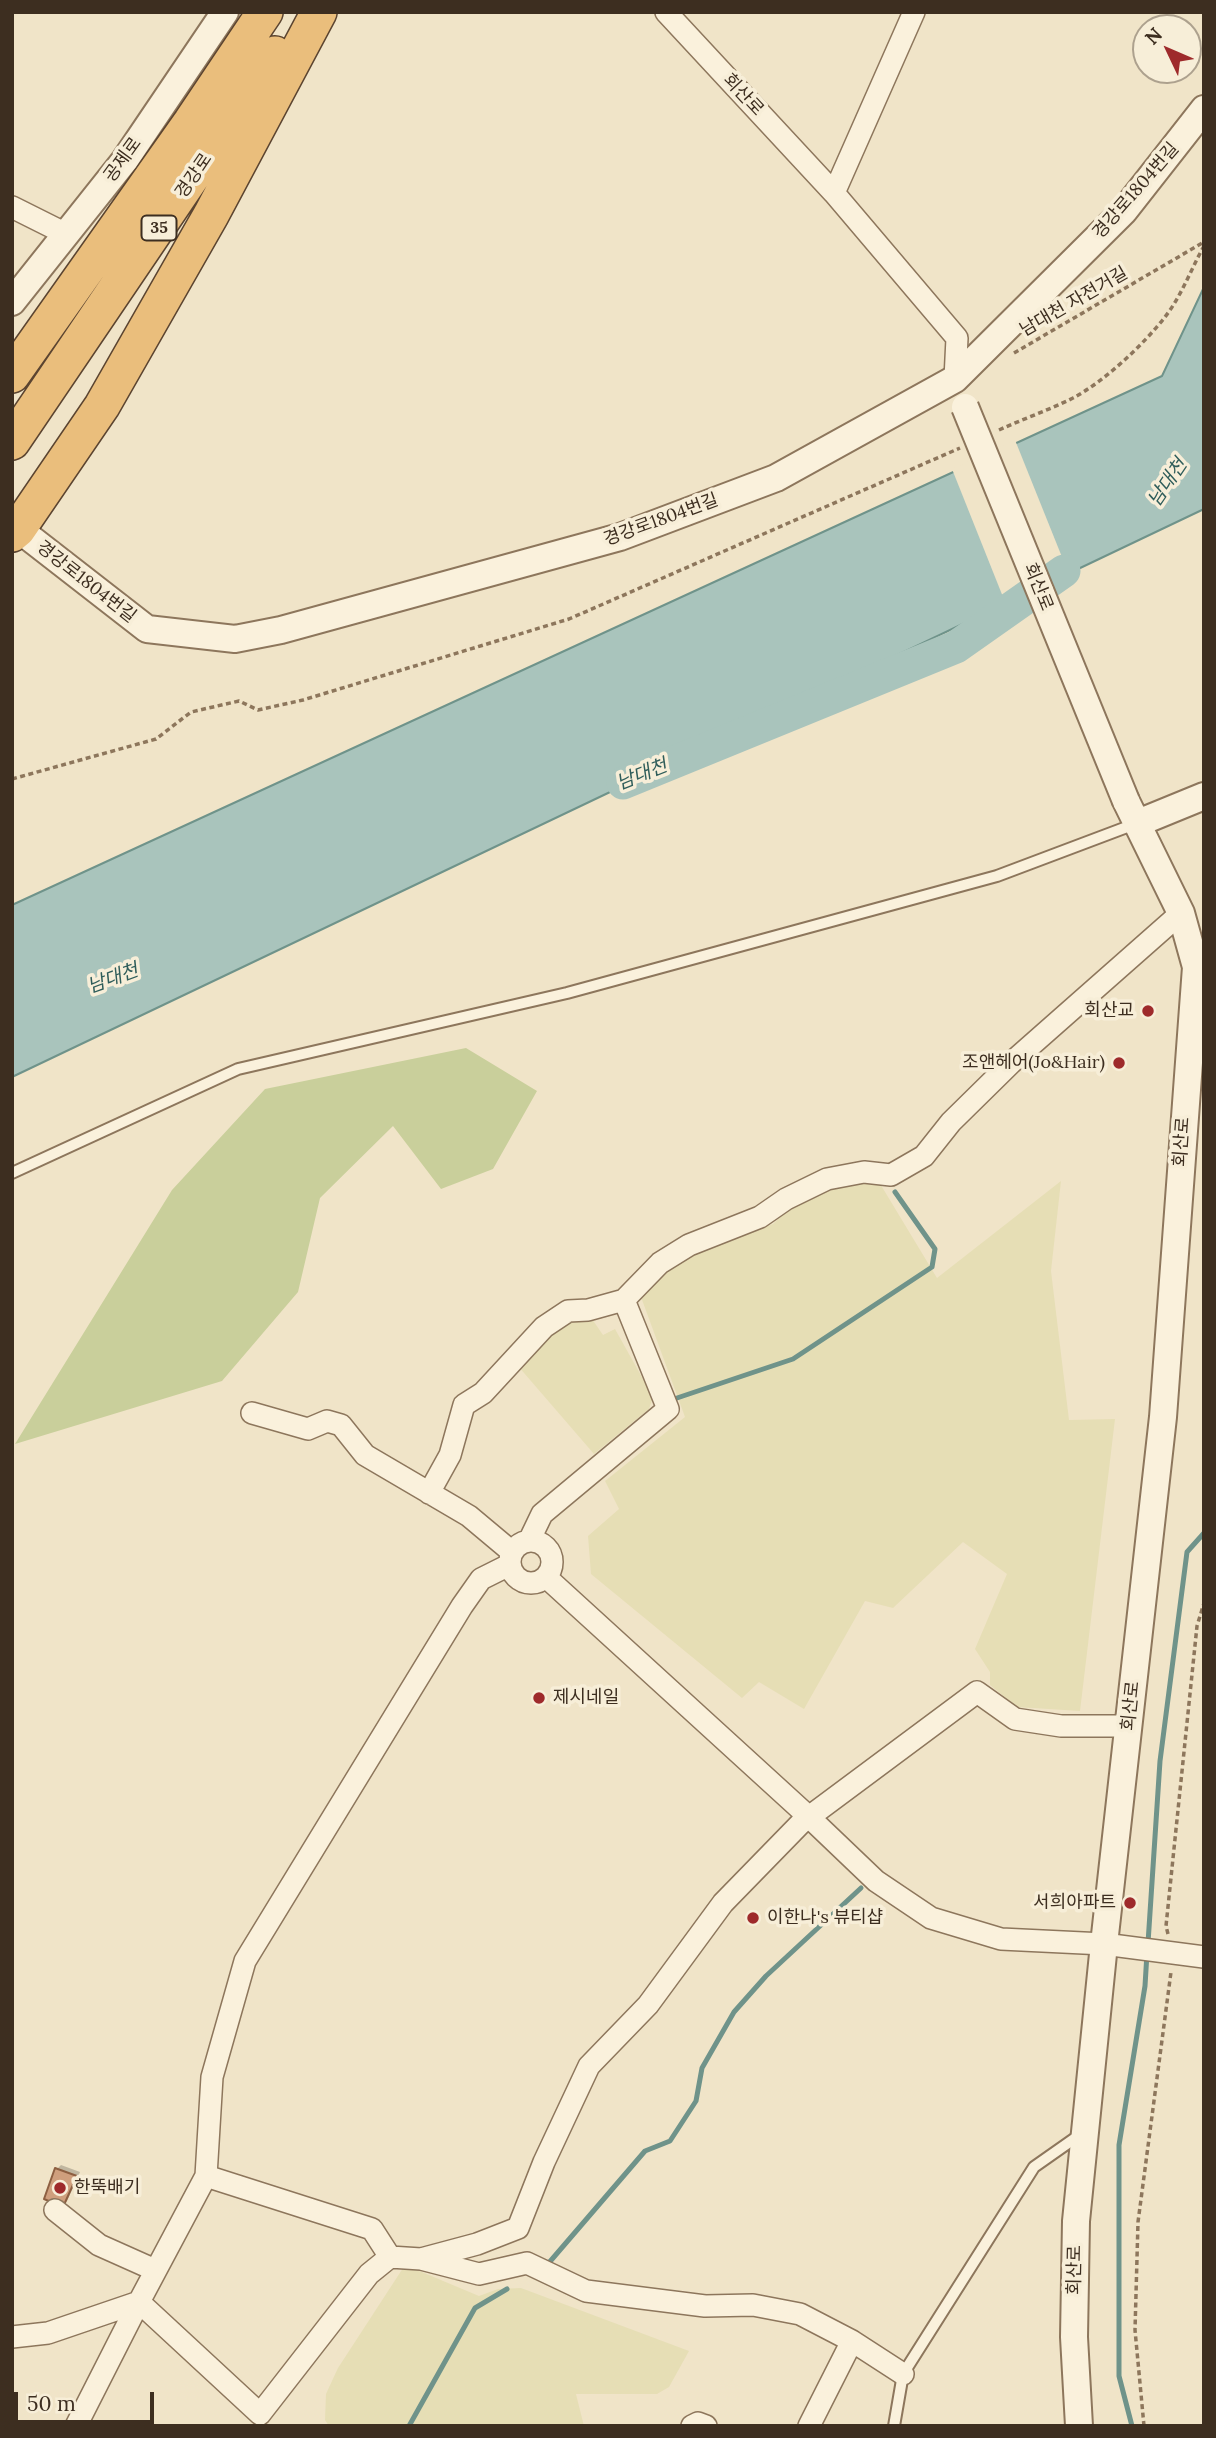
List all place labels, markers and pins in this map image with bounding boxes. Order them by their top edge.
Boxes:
place label: 회산교 [1084,1000,1134,1022]
marker: 회산교 [1140,1003,1156,1019]
place label: 조앤헤어(Jo&Hair) [962,1052,1105,1074]
marker: 조앤헤어(Jo&Hair) [1111,1055,1127,1071]
place label: 제시네일 [553,1687,619,1709]
marker: 제시네일 [531,1690,547,1706]
place label: 서희아파트 [1033,1892,1116,1914]
marker: 서희아파트 [1122,1895,1138,1911]
place label: 이한나's 뷰티샵 [767,1907,883,1929]
marker: 이한나's 뷰티샵 [745,1910,761,1926]
place label: 한뚝배기 [74,2177,140,2199]
marker: 한뚝배기 [52,2180,68,2196]

